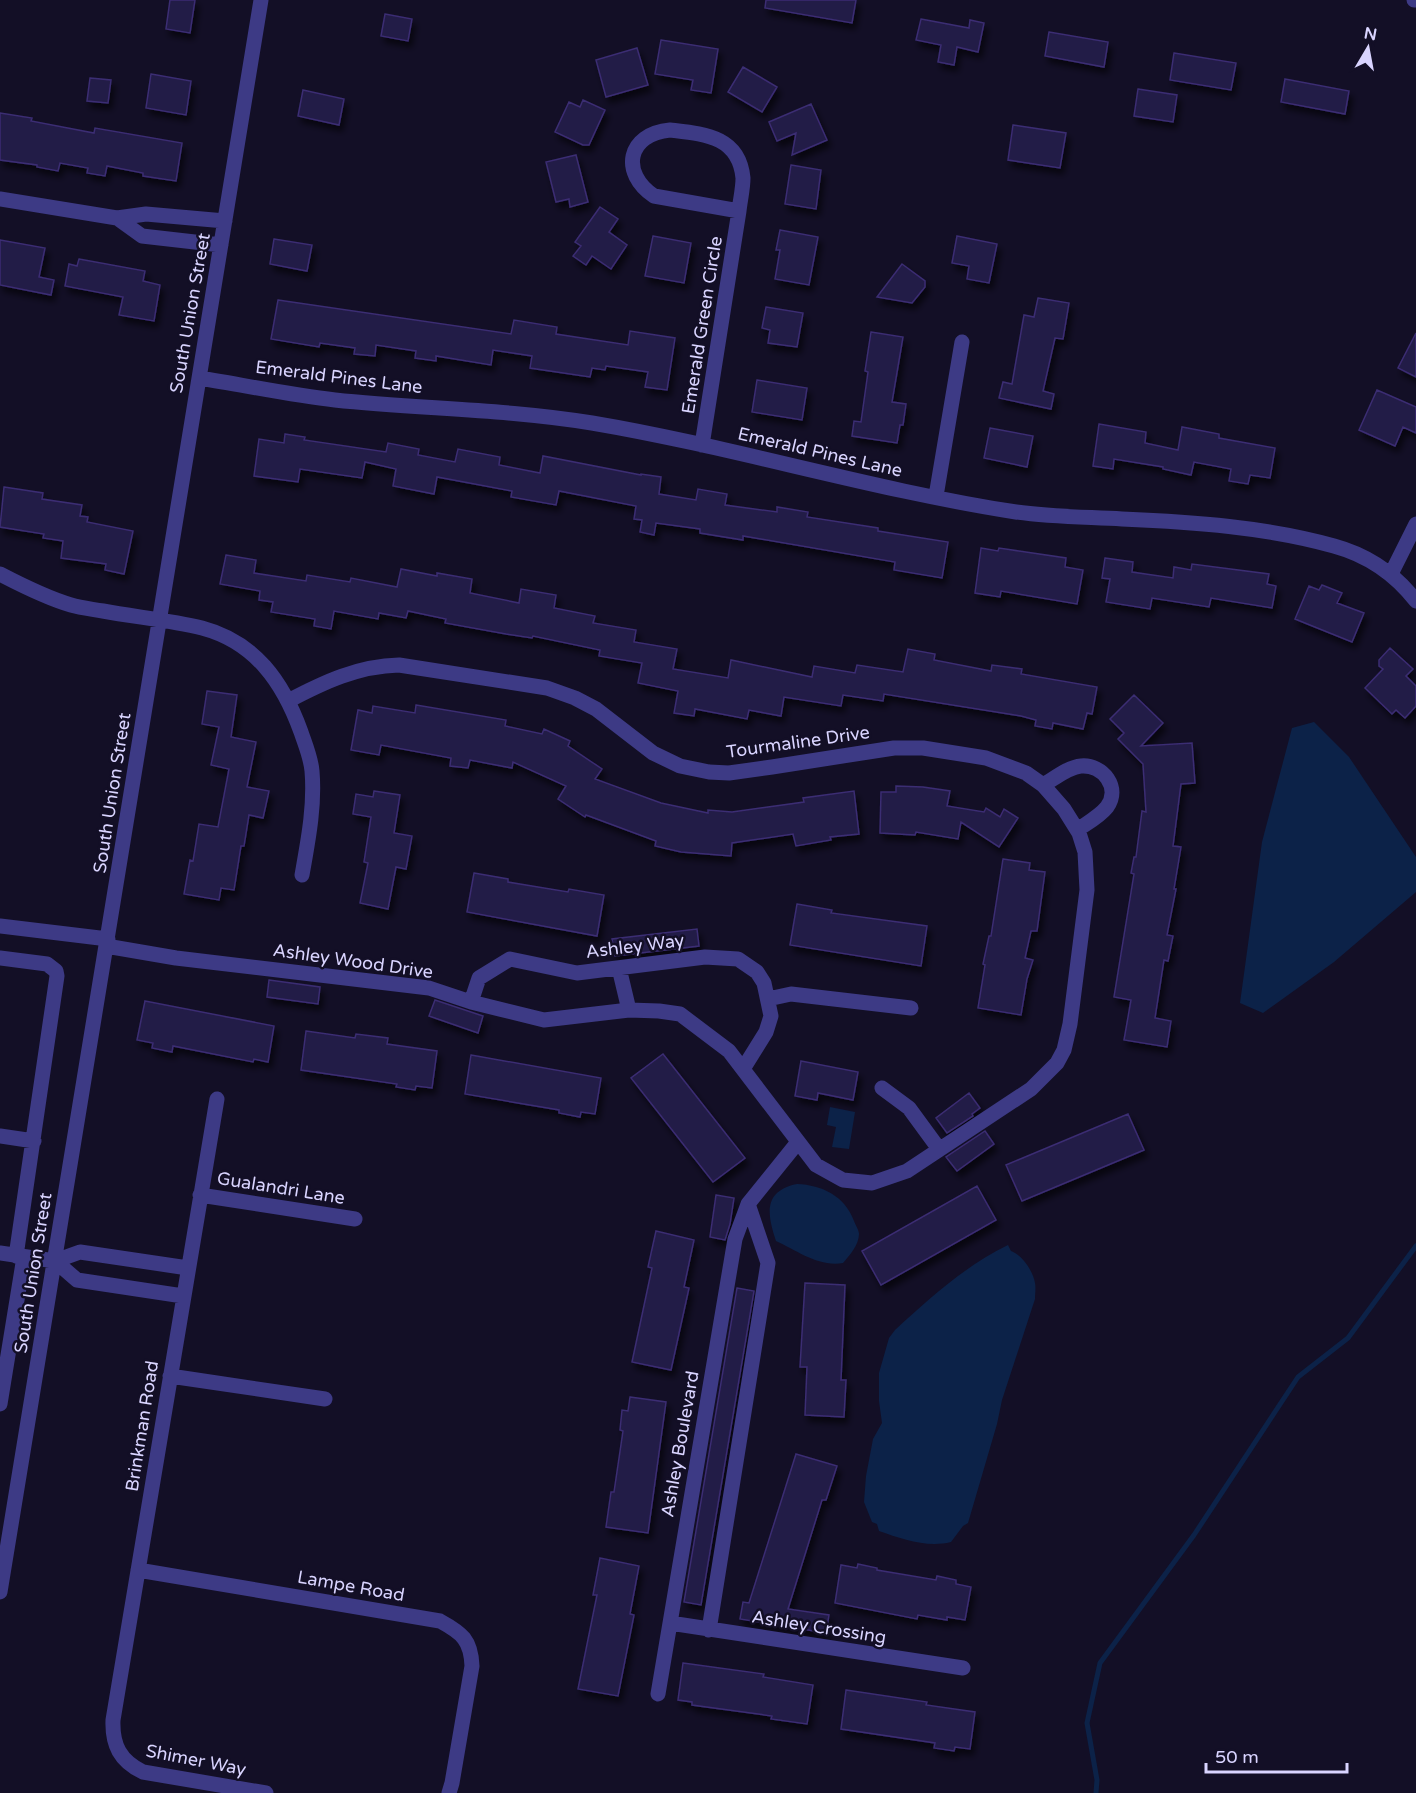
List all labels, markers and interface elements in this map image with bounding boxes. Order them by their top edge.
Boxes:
north arrow [1338,18,1398,78]
text: N [1362,23,1378,45]
street label: South Union Street [165,231,215,395]
street label: Emerald Green Circle [677,235,727,415]
street label: Emerald Pines Lane [254,356,424,398]
street label: Emerald Pines Lane [736,422,904,482]
street label: South Union Street [88,711,136,875]
street label: Tourmaline Drive [725,721,871,763]
street label: Ashley Way [584,929,686,963]
street label: Ashley Wood Drive [271,939,435,983]
street label: Gualandri Lane [215,1167,347,1209]
street label: South Union Street [9,1191,57,1355]
street label: Brinkman Road [121,1359,163,1493]
street label: Ashley Boulevard [656,1369,704,1519]
street label: Lampe Road [296,1566,406,1606]
street label: Ashley Crossing [750,1605,888,1649]
scale bar [1206,1736,1347,1774]
street label: Shimer Way [144,1739,248,1781]
text: 50 m [1215,1746,1259,1768]

